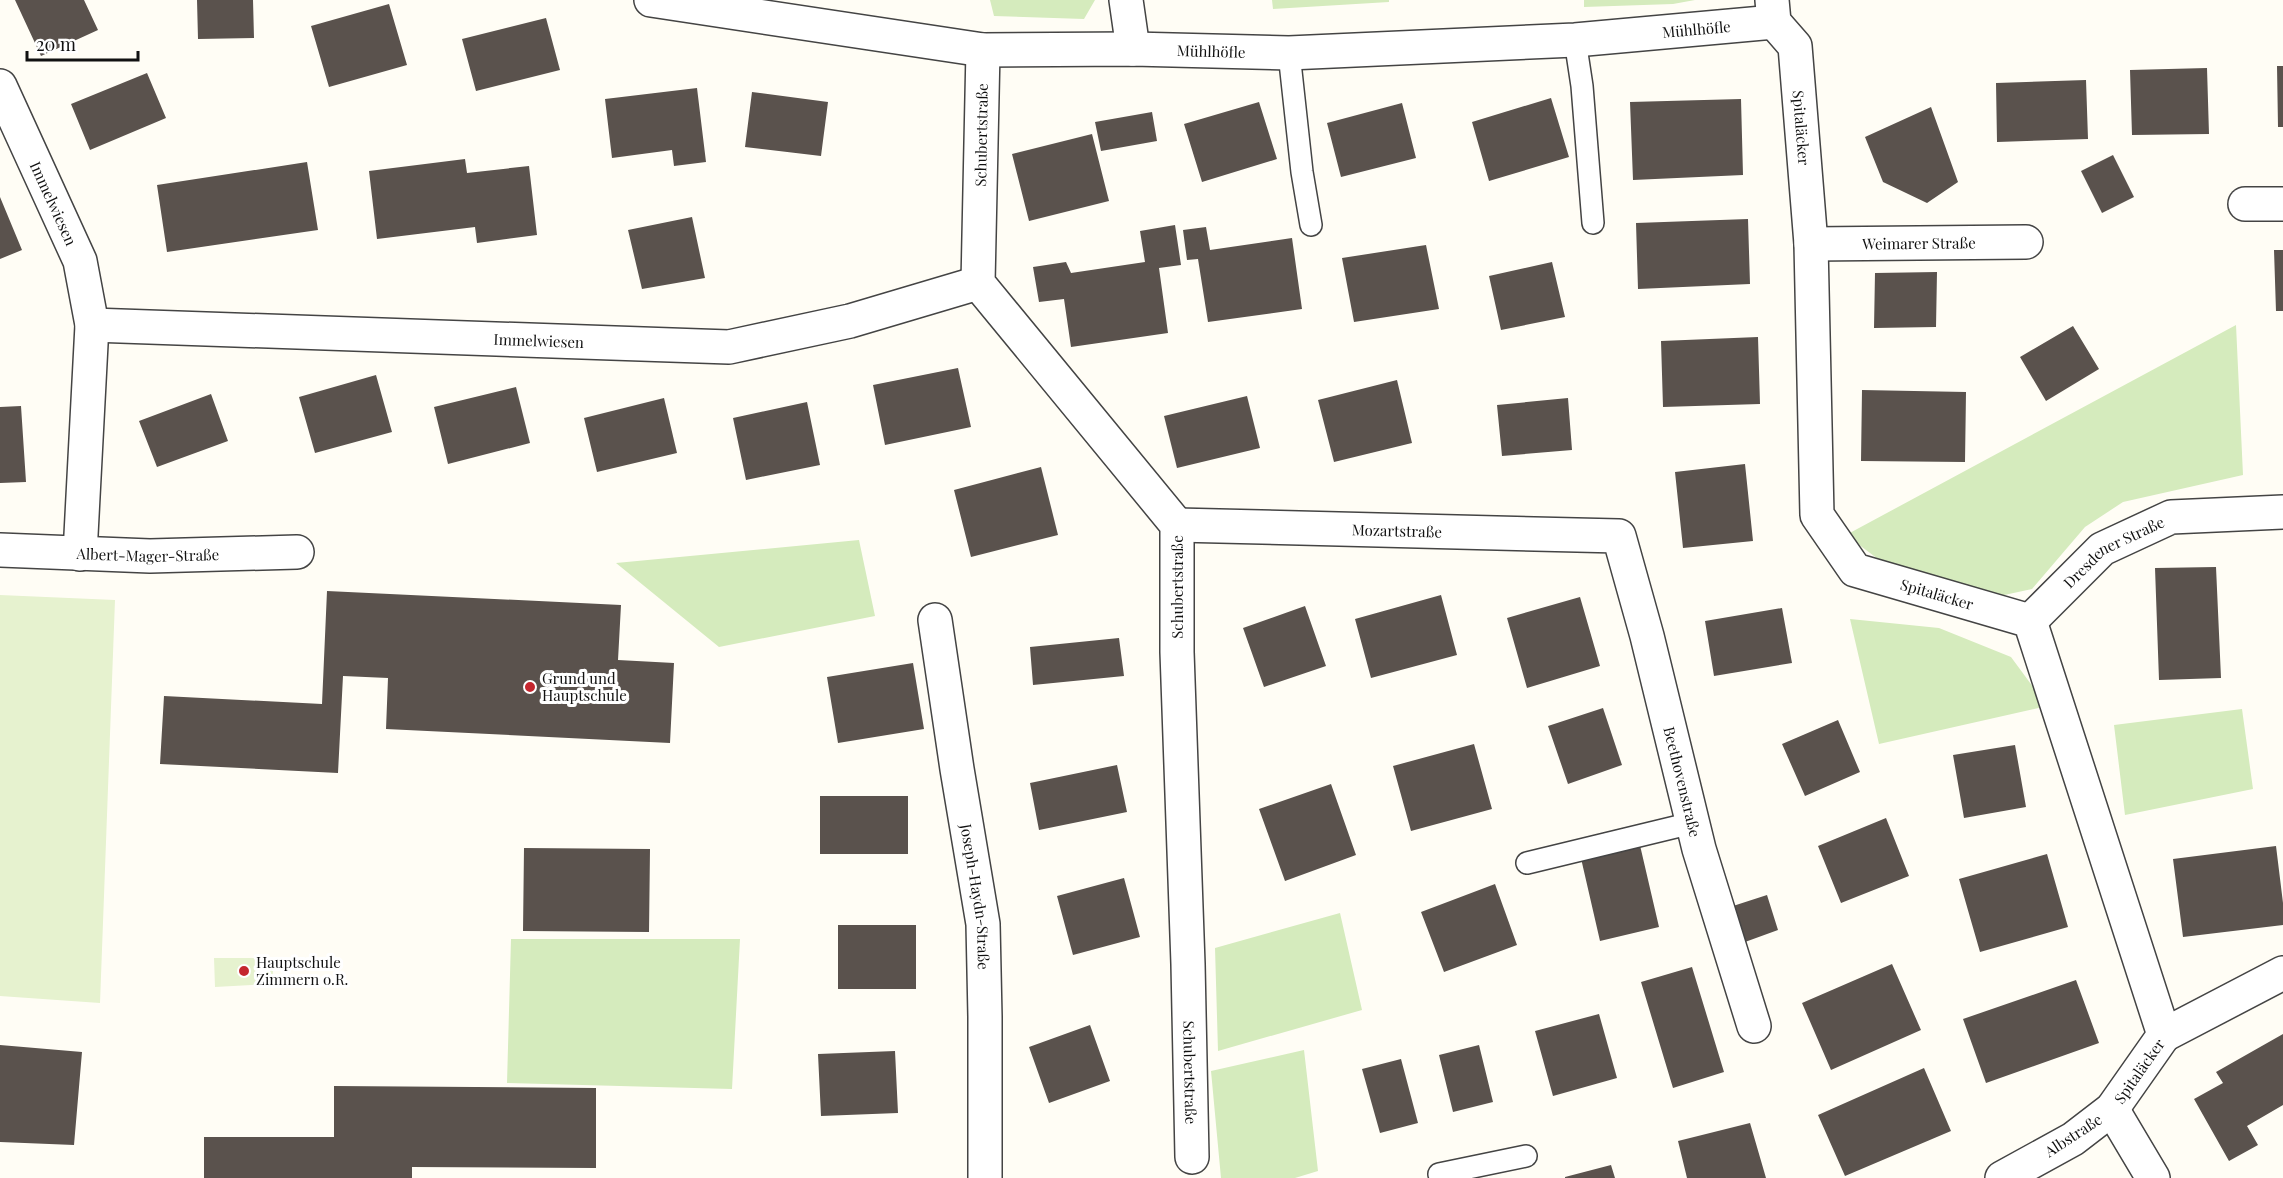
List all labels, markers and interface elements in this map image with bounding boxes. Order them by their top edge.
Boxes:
street label: Mühlhöfle [1661,16,1731,42]
scale bar [27,24,138,62]
text: 20 m [36,32,76,56]
street label: Mühlhöfle [1177,40,1246,62]
street label: Schubertstraße [970,83,992,187]
street label: Spitaläcker [1789,89,1815,166]
street label: Immelwiesen [26,158,82,249]
street label: Weimarer Straße [1861,232,1976,254]
street label: Immelwiesen [493,329,584,352]
street label: Dresdener Straße [2059,512,2167,592]
street label: Mozartstraße [1352,519,1442,542]
street label: Schubertstraße [1167,535,1187,639]
street label: Albert-Mager-Straße [75,543,220,566]
street label: Spitaläcker [1898,574,1976,614]
place label: Grund und Hauptschule [542,668,627,705]
marker: Grund und Hauptschule [523,680,537,694]
street label: Beethovenstraße [1659,724,1706,839]
street label: Joseph-Haydn-Straße [956,821,994,970]
place label: Hauptschule Zimmern o.R. [256,952,348,989]
marker: Hauptschule Zimmern o.R. [237,964,251,978]
street label: Schubertstraße [1179,1020,1201,1124]
street label: Spitaläcker [2109,1034,2169,1108]
street label: Albstraße [2040,1109,2106,1162]

